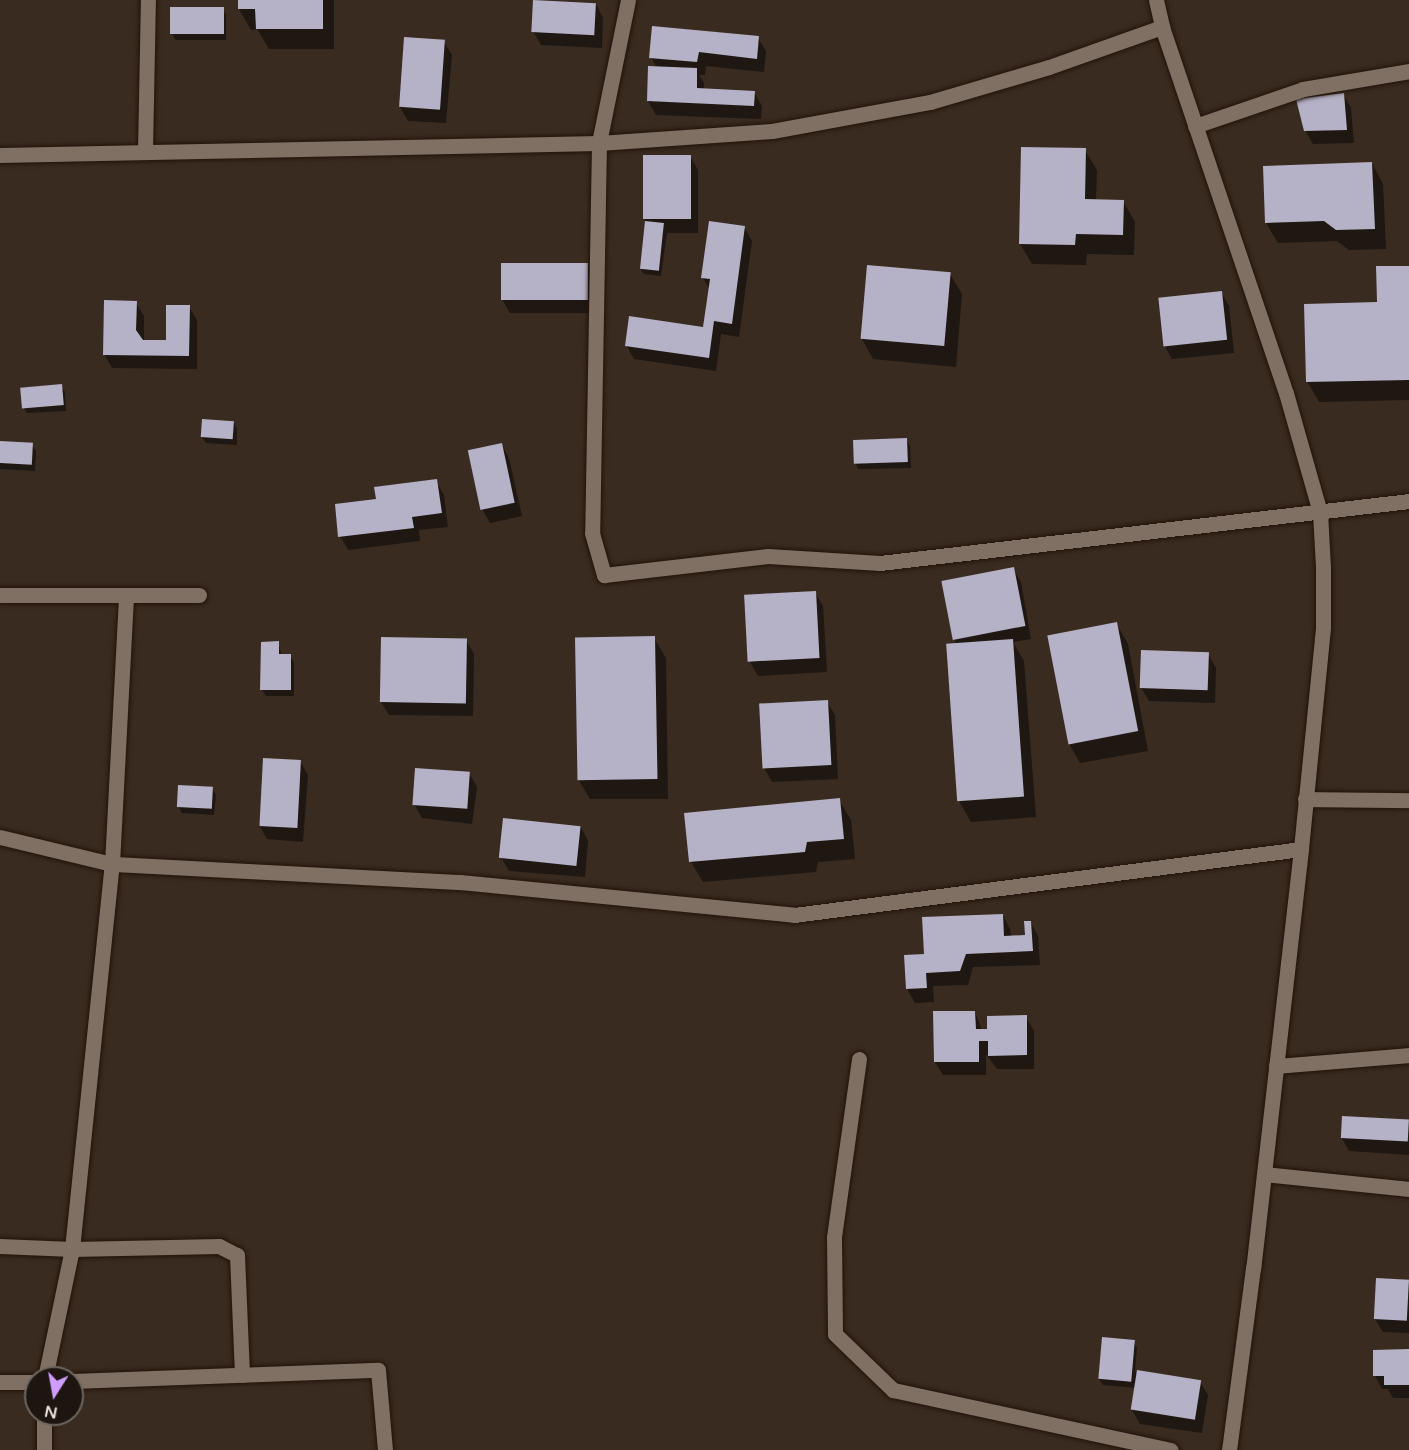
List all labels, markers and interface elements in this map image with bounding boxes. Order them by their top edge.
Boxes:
north arrow [24,1366,84,1426]
text: N [43,1401,59,1423]

